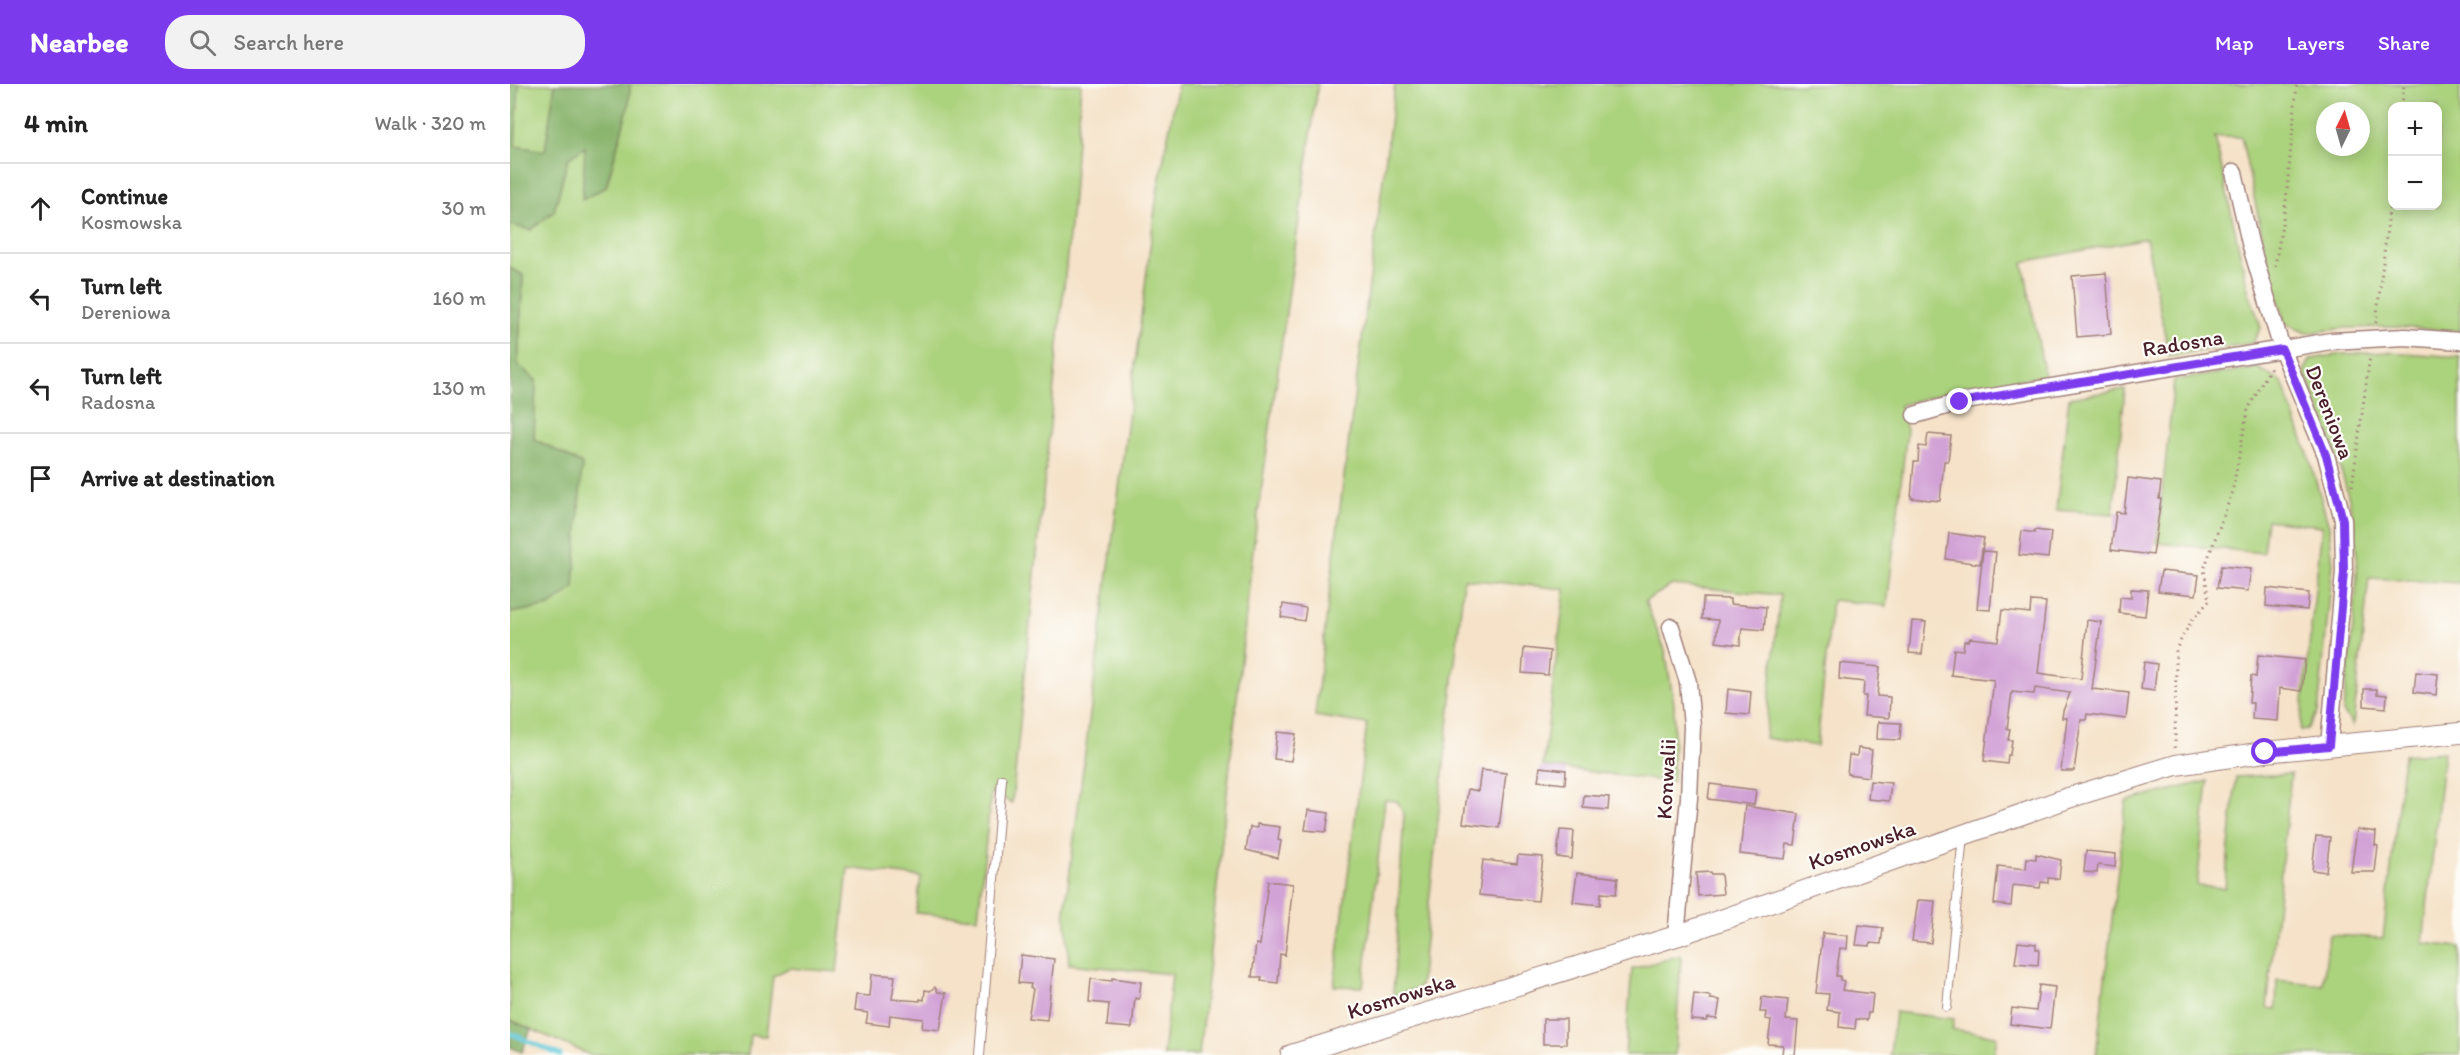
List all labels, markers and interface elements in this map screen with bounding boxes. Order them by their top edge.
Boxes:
search box [165,15,585,69]
text: Nearbee [30,25,129,59]
icon: search [186,26,219,59]
text: Search here [234,29,344,56]
text: Map [2215,30,2254,55]
text: Layers [2287,30,2345,55]
text: Share [2378,30,2430,55]
north arrow [2316,102,2370,156]
map controls [2388,102,2442,210]
button: + [2388,102,2442,156]
text: 4 min [24,107,88,139]
text: Walk · 320 m [374,111,486,135]
button: − [2388,156,2442,210]
text: Continue [81,183,168,210]
icon: ahead [24,192,57,225]
text: 30 m [441,196,486,220]
text: Kosmowska [81,210,182,234]
text: Turn left [81,273,162,300]
icon: left [24,282,57,315]
text: 160 m [433,286,486,310]
text: Dereniowa [81,300,171,324]
street label: Radosna [2141,323,2226,363]
street label: Dereniowa [2300,361,2360,463]
text: Turn left [81,363,162,390]
icon: left [24,372,57,405]
text: 130 m [432,376,486,400]
route end [1946,388,1972,414]
text: Radosna [81,390,155,414]
icon: arrive [24,462,57,495]
text: Arrive at destination [81,465,275,492]
street label: Konwalii [1650,738,1682,820]
route start [2251,738,2277,764]
street label: Kosmowska [1805,814,1920,876]
street label: Kosmowska [1344,967,1459,1025]

